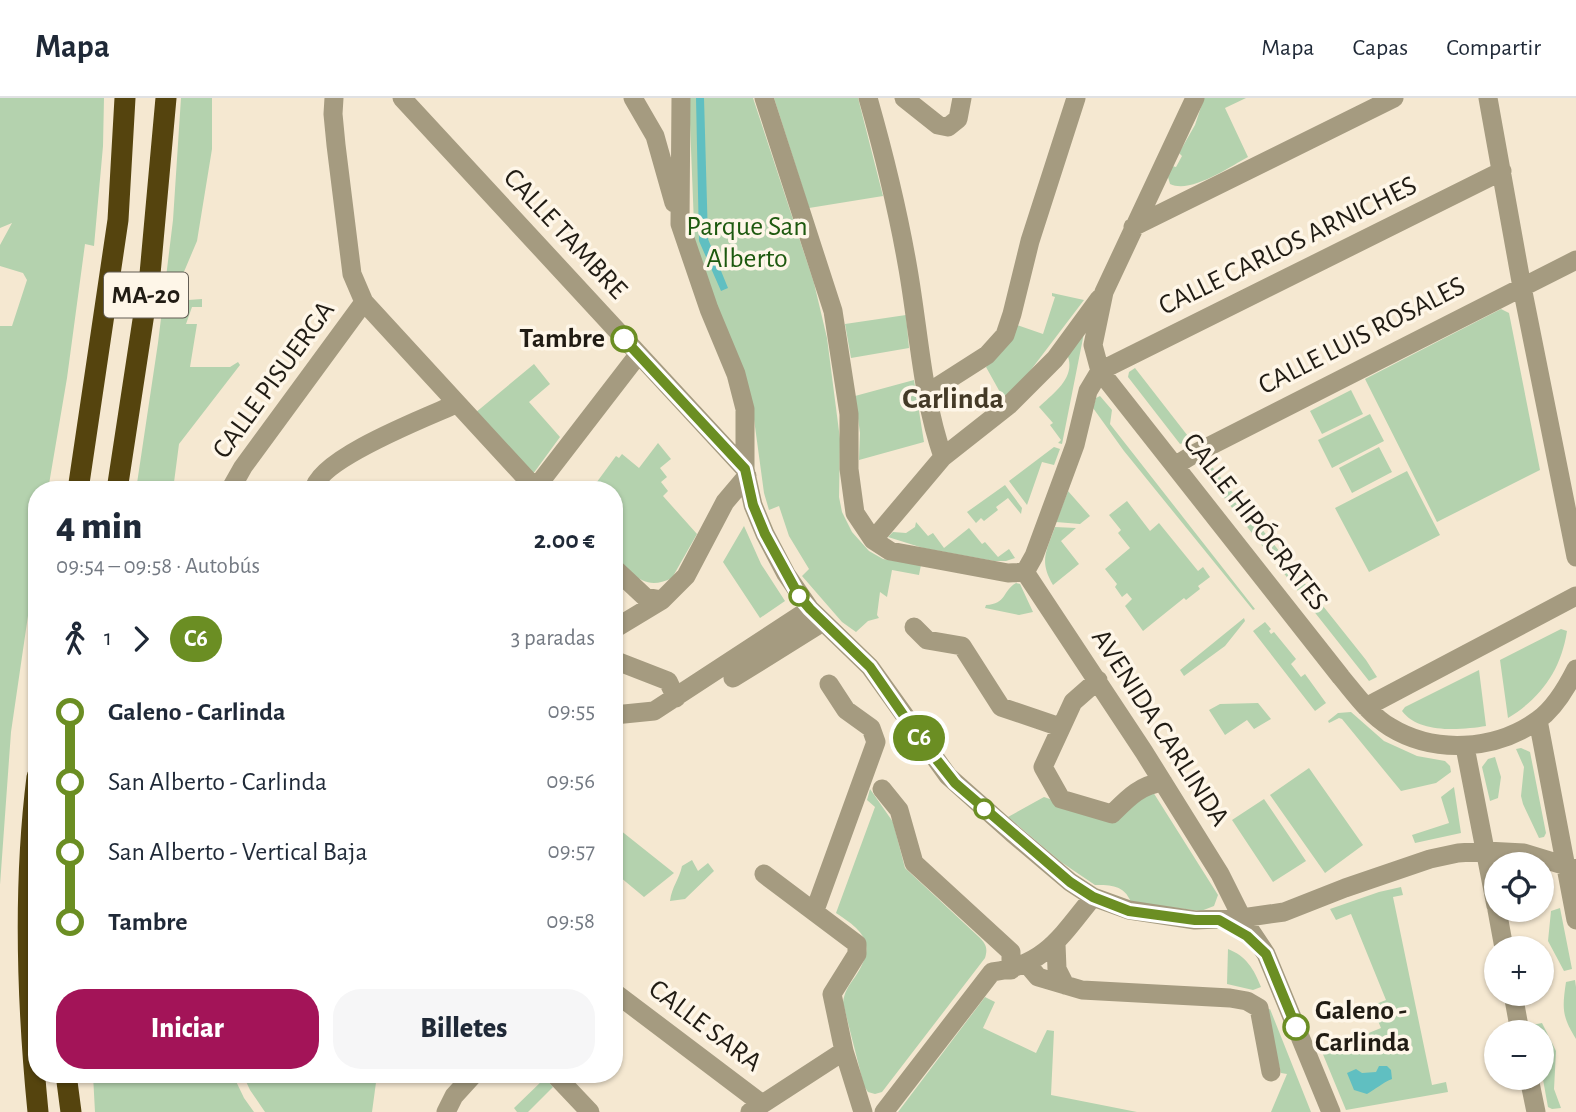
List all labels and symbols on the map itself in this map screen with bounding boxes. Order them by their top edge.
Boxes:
street label: CALLE TAMBRE [498,163,632,305]
street label: CALLE CARLOS ARNICHES [1155,171,1421,321]
park label: Parque San Alberto [686,213,808,273]
road number: MA-20 [104,272,188,318]
street label: CALLE LUIS ROSALES [1254,272,1470,400]
street label: CALLE PISUERGA [208,296,340,464]
place label: Tambre [519,325,605,353]
marker: Tambre [611,326,637,352]
district label: Carlinda [902,384,1004,414]
street label: CALLE HIPÓCRATES [1177,426,1335,616]
unlabelled marker [789,586,809,606]
street label: AVENIDA CARLINDA [1086,625,1234,831]
line badge: C6 [888,715,950,761]
unlabelled marker [974,799,994,819]
street label: CALLE SARA [643,975,767,1077]
place label: Galeno - Carlinda [1315,997,1410,1057]
marker: Galeno - Carlinda [1283,1014,1309,1040]

